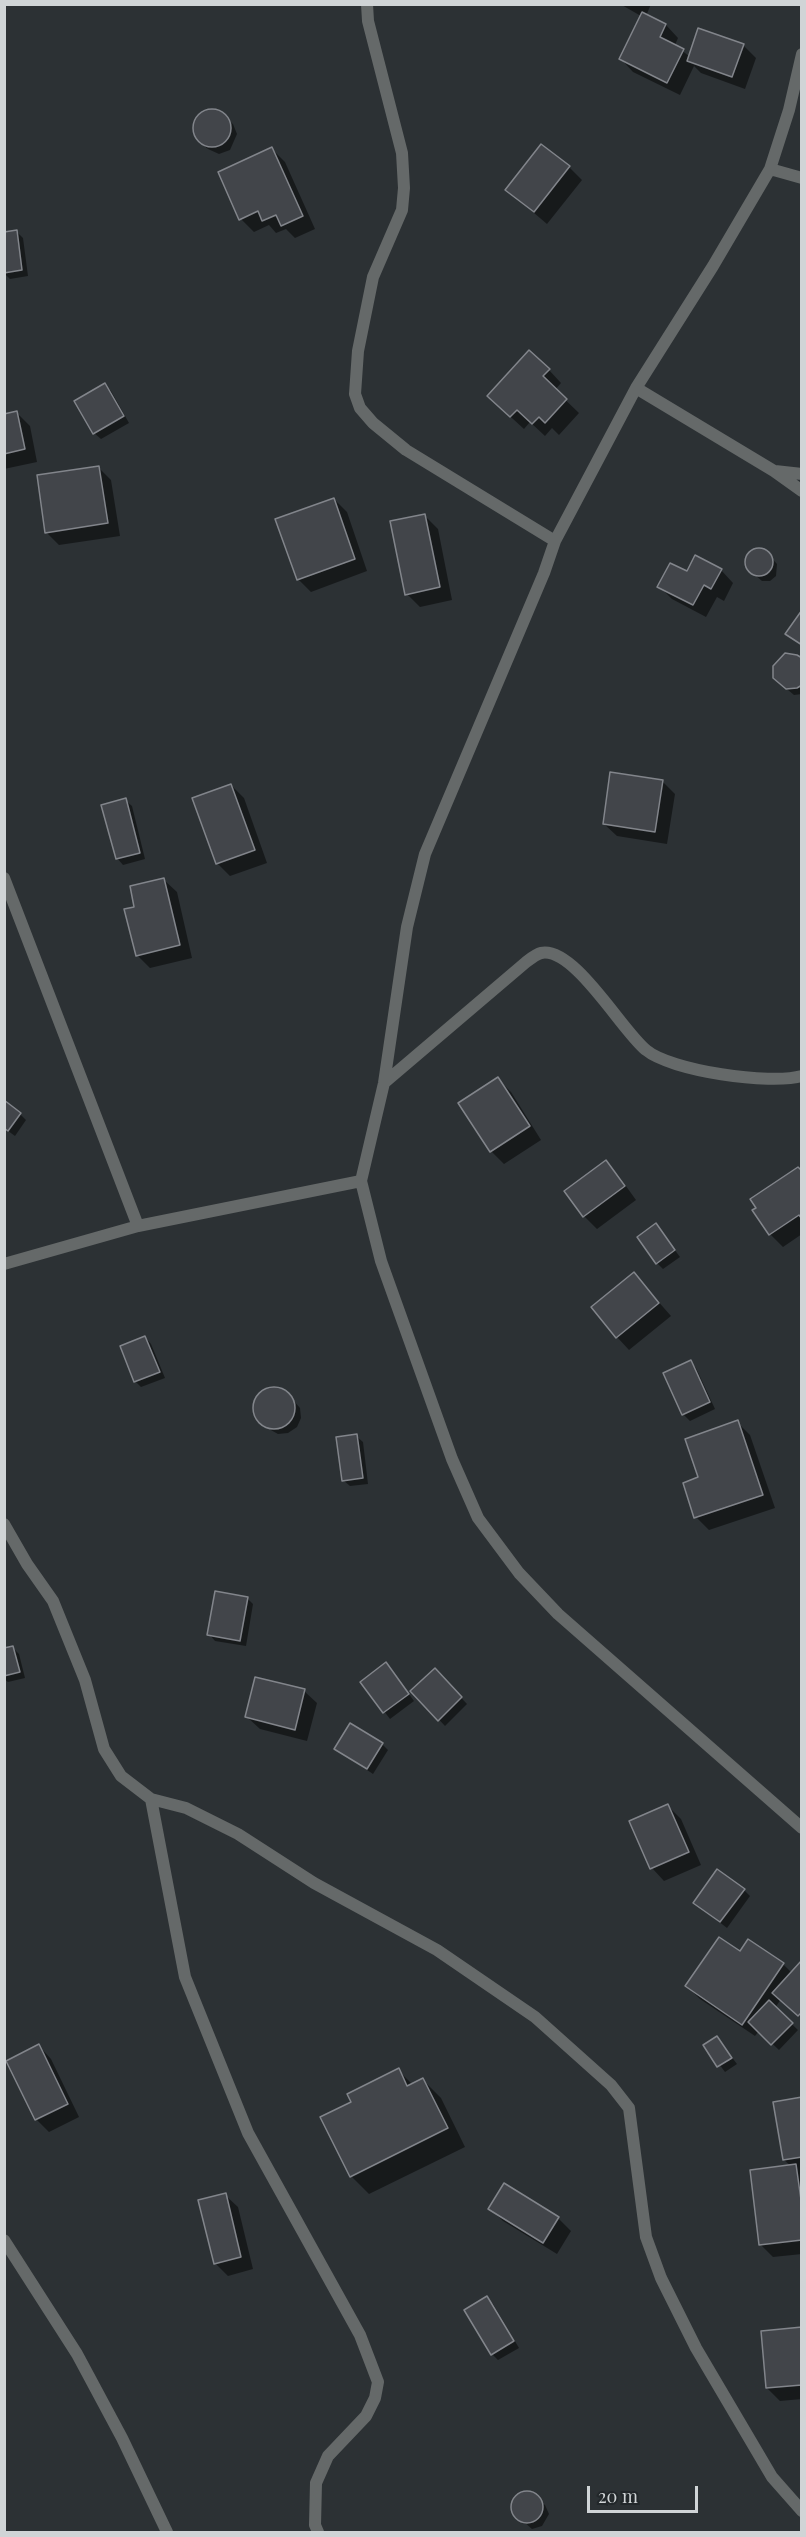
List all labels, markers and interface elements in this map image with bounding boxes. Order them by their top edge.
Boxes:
scale bar [590,2474,701,2512]
text: 20 m [598,2484,638,2508]

